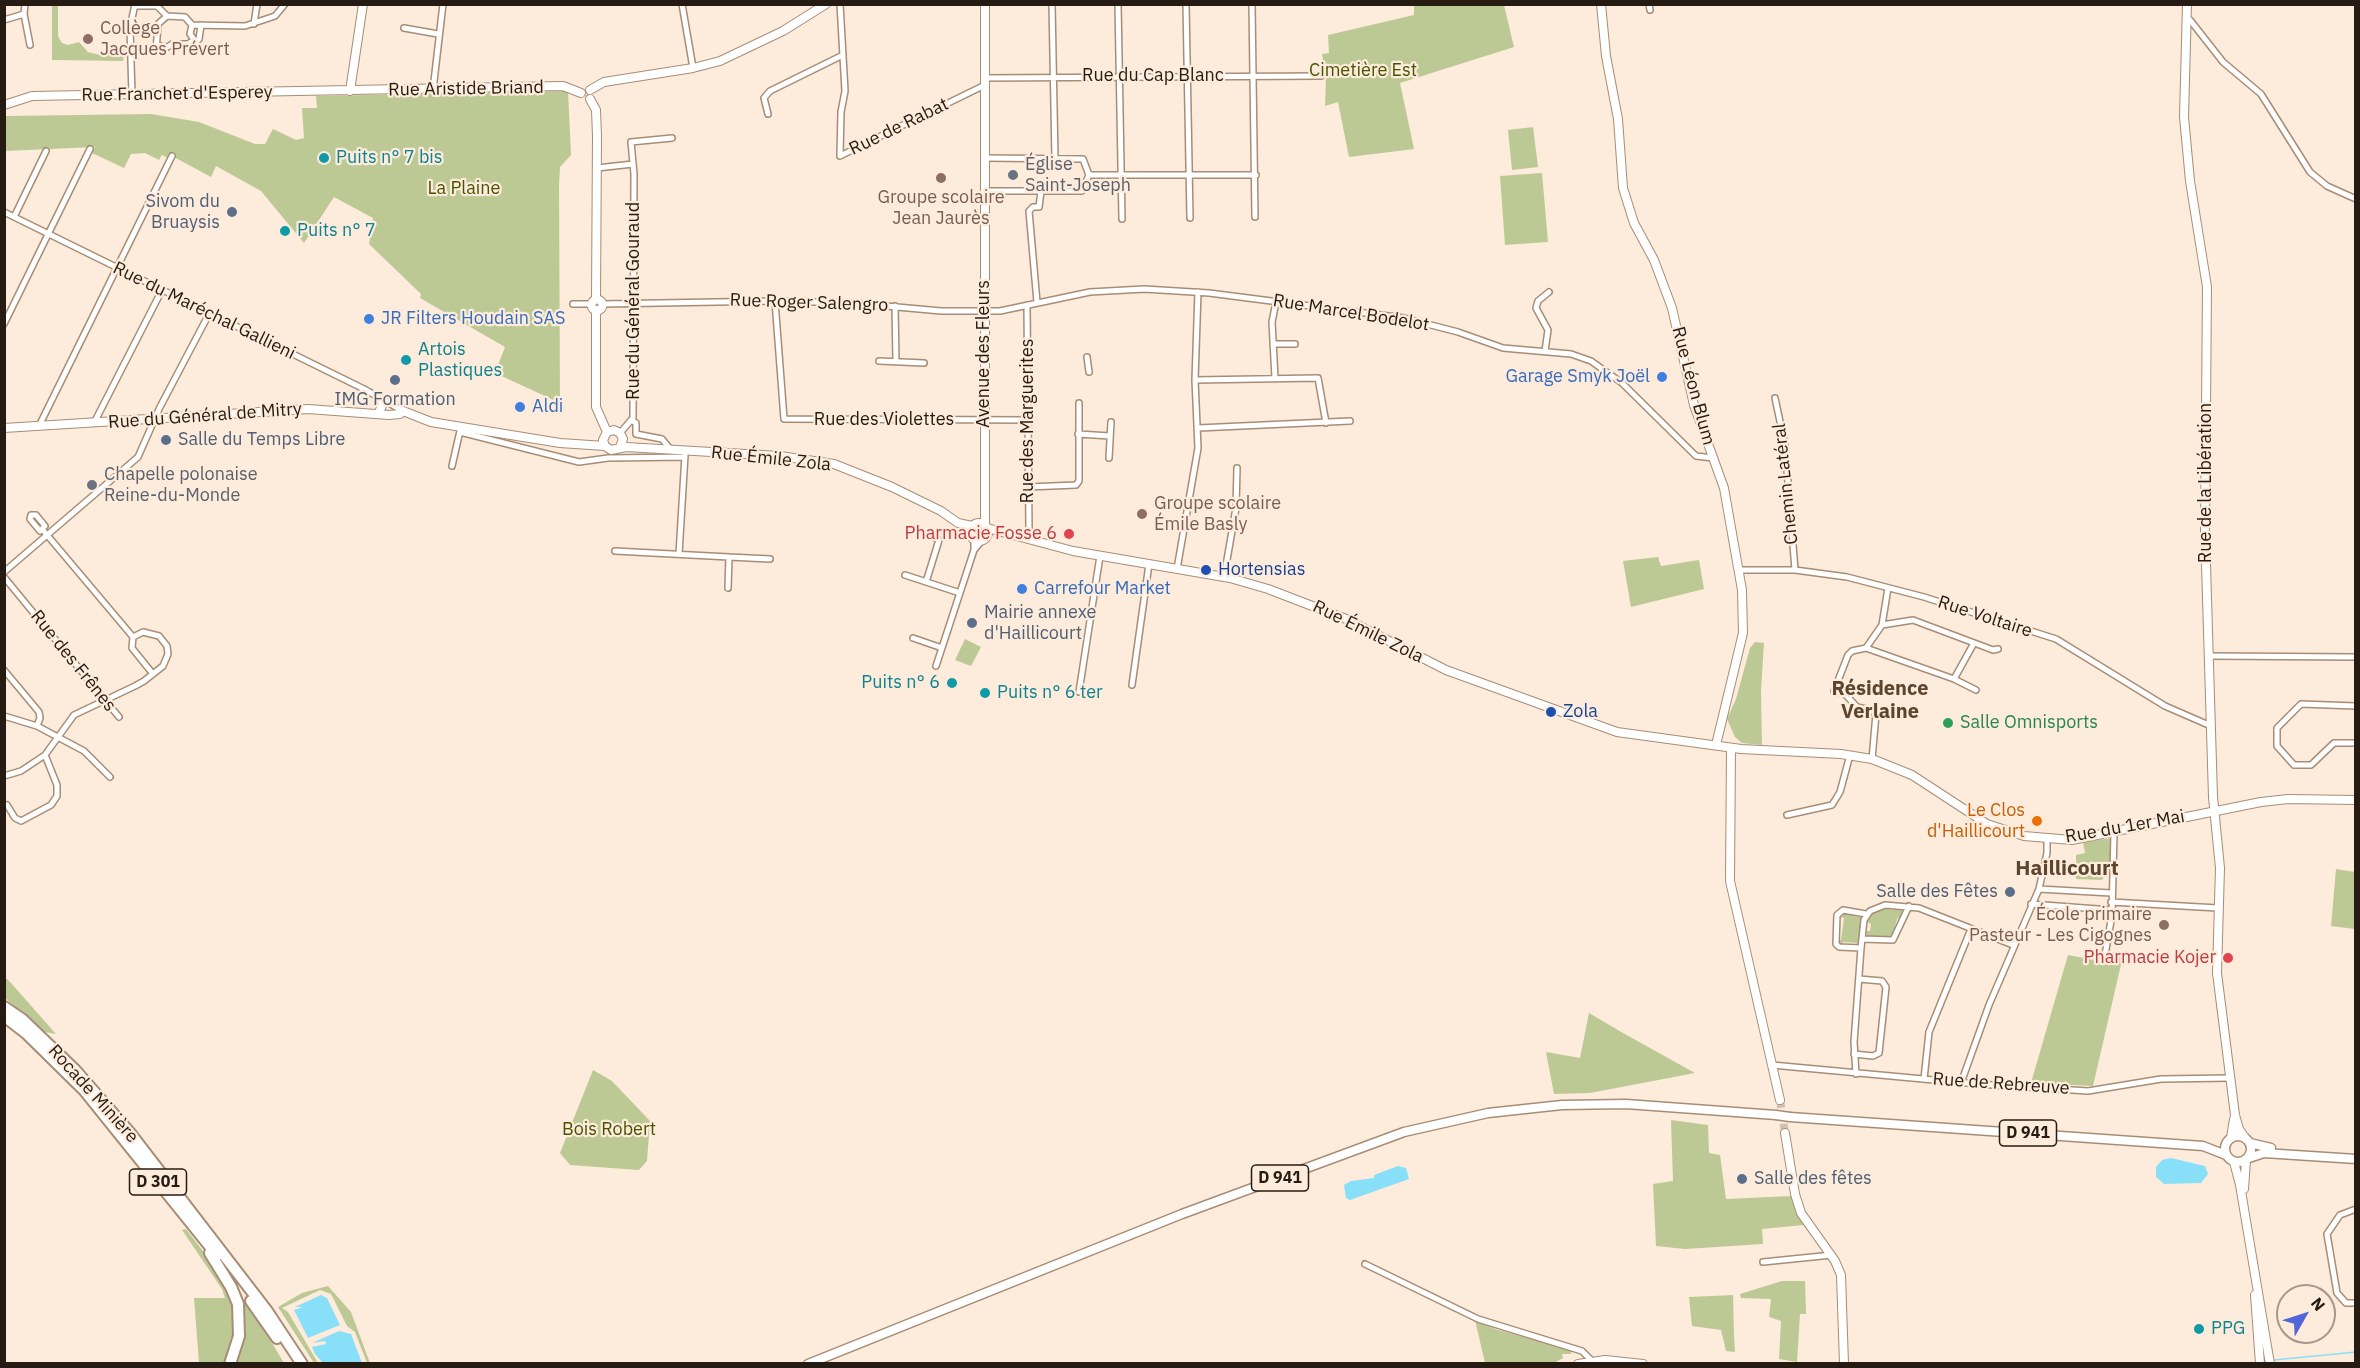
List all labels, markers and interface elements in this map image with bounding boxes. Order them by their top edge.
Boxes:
place label: Collège Jacques Prévert [100,18,230,60]
marker: Collège Jacques Prévert [81,32,95,46]
park label: Cimetière Est [1309,60,1417,82]
street label: Rue du Cap Blanc [1082,65,1224,87]
street label: Rue Aristide Briand [388,77,544,101]
street label: Rue Franchet d'Esperey [81,82,273,106]
street label: Rue de Rabat [846,94,952,160]
place label: Puits n° 7 bis [336,147,443,169]
marker: Puits n° 7 bis [317,151,331,165]
place label: Église Saint-Joseph [1025,154,1131,196]
marker: Église Saint-Joseph [1006,168,1020,182]
marker: Groupe scolaire Jean Jaurès [934,171,948,185]
park label: La Plaine [428,178,500,200]
place label: Groupe scolaire Jean Jaurès [877,187,1005,230]
place label: Sivom du Bruaysis [146,191,220,234]
street label: Rue du Général Gouraud [623,202,645,400]
marker: Sivom du Bruaysis [225,205,239,219]
place label: Puits n° 7 [297,220,376,242]
marker: Puits n° 7 [278,224,292,238]
street label: Rue du Maréchal Gallieni [109,257,299,365]
street label: Avenue des Fleurs [973,280,995,428]
street label: Rue Roger Salengro [729,289,889,317]
street label: Rue Marcel Bodelot [1271,290,1431,336]
place label: JR Filters Houdain SAS [381,308,566,330]
marker: JR Filters Houdain SAS [362,312,376,326]
street label: Rue Léon Blum [1667,324,1719,448]
street label: Rue des Marguerites [1017,338,1039,504]
place label: Artois Plastiques [418,339,502,382]
marker: Artois Plastiques [399,353,413,367]
place label: Garage Smyk Joël [1505,366,1650,388]
marker: Garage Smyk Joël [1655,370,1669,384]
marker: IMG Formation [388,373,402,387]
place label: IMG Formation [334,389,456,411]
place label: Aldi [532,396,563,418]
street label: Rue du Général de Mitry [107,398,303,434]
marker: Aldi [513,400,527,414]
street label: Rue de la Libération [2195,403,2217,563]
street label: Rue des Violettes [814,409,954,431]
street label: Chemin Latéral [1769,422,1803,546]
place label: Salle du Temps Libre [178,429,345,451]
marker: Salle du Temps Libre [159,433,173,447]
street label: Rue Émile Zola [710,442,832,476]
place label: Chapelle polonaise Reine-du-Monde [104,464,258,506]
marker: Chapelle polonaise Reine-du-Monde [85,478,99,492]
place label: Groupe scolaire Émile Basly [1154,493,1281,536]
marker: Groupe scolaire Émile Basly [1135,507,1149,521]
place label: Pharmacie Fosse 6 [905,523,1057,545]
marker: Pharmacie Fosse 6 [1062,527,1076,541]
place label: Hortensias [1218,559,1305,581]
marker: Hortensias [1199,563,1213,577]
place label: Carrefour Market [1034,578,1171,600]
marker: Carrefour Market [1015,582,1029,596]
street label: Rue Voltaire [1935,592,2035,642]
street label: Rue Émile Zola [1309,596,1427,668]
place label: Mairie annexe d'Haillicourt [984,602,1096,644]
street label: Rue des Frênes [26,606,120,716]
marker: Mairie annexe d'Haillicourt [965,616,979,630]
place label: Puits n° 6 [861,672,940,694]
marker: Puits n° 6 [945,676,959,690]
district label: Résidence Verlaine [1831,677,1929,724]
place label: Puits n° 6 ter [997,682,1103,704]
marker: Puits n° 6 ter [978,686,992,700]
place label: Zola [1563,701,1598,723]
marker: Zola [1544,705,1558,719]
place label: Salle Omnisports [1960,712,2098,734]
marker: Salle Omnisports [1941,716,1955,730]
place label: Le Clos d'Haillicourt [1927,800,2025,842]
street label: Rue du 1er Mai [2064,806,2186,848]
marker: Le Clos d'Haillicourt [2030,814,2044,828]
district label: Haillicourt [2015,856,2119,882]
place label: Salle des Fêtes [1876,881,1998,903]
marker: Salle des Fêtes [2003,885,2017,899]
place label: École primaire Pasteur - Les Cigognes [1969,904,2152,946]
marker: École primaire Pasteur - Les Cigognes [2157,918,2171,932]
place label: Pharmacie Kojer [2084,947,2216,969]
marker: Pharmacie Kojer [2221,951,2235,965]
street label: Rocade Minière [43,1040,143,1148]
street label: Rue de Rebreuve [1932,1068,2070,1100]
park label: Bois Robert [562,1119,656,1141]
road number: D 941 [2000,1120,2056,1146]
road number: D 941 [1252,1165,1308,1191]
place label: Salle des fêtes [1754,1168,1872,1190]
road number: D 301 [130,1169,186,1195]
marker: Salle des fêtes [1735,1172,1749,1186]
north arrow [2276,1284,2336,1344]
text: N [2307,1293,2330,1315]
place label: PPG [2211,1318,2245,1340]
marker: PPG [2192,1322,2206,1336]

